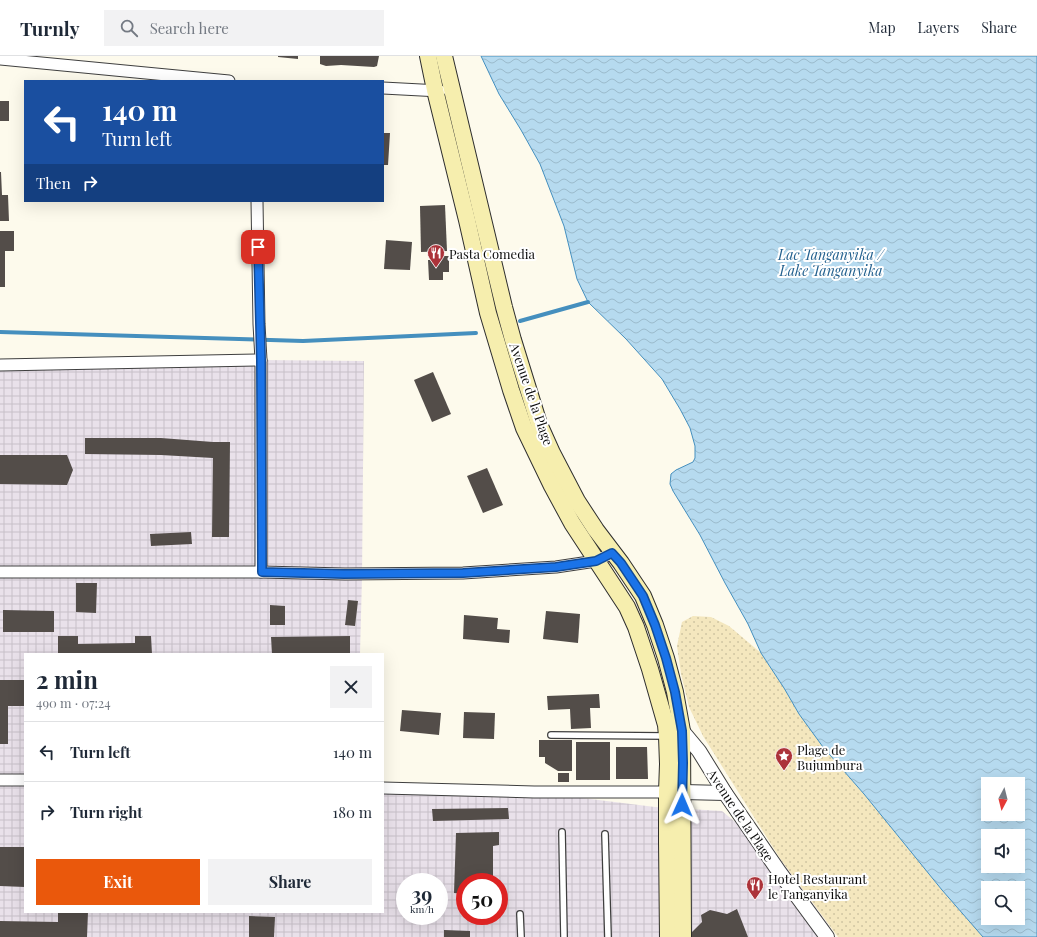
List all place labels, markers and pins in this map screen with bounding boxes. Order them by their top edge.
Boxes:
pin [241,230,275,264]
restaurant icon: Pasta Comedia [426,243,446,268]
place label: Pasta Comedia [449,245,536,262]
place label: Plage de Bujumbura [797,741,863,773]
place icon: Plage de Bujumbura [774,746,794,771]
place label: Hotel Restaurant le Tanganyika [768,870,867,902]
restaurant icon: Hotel Restaurant le Tanganyika [745,875,765,900]

